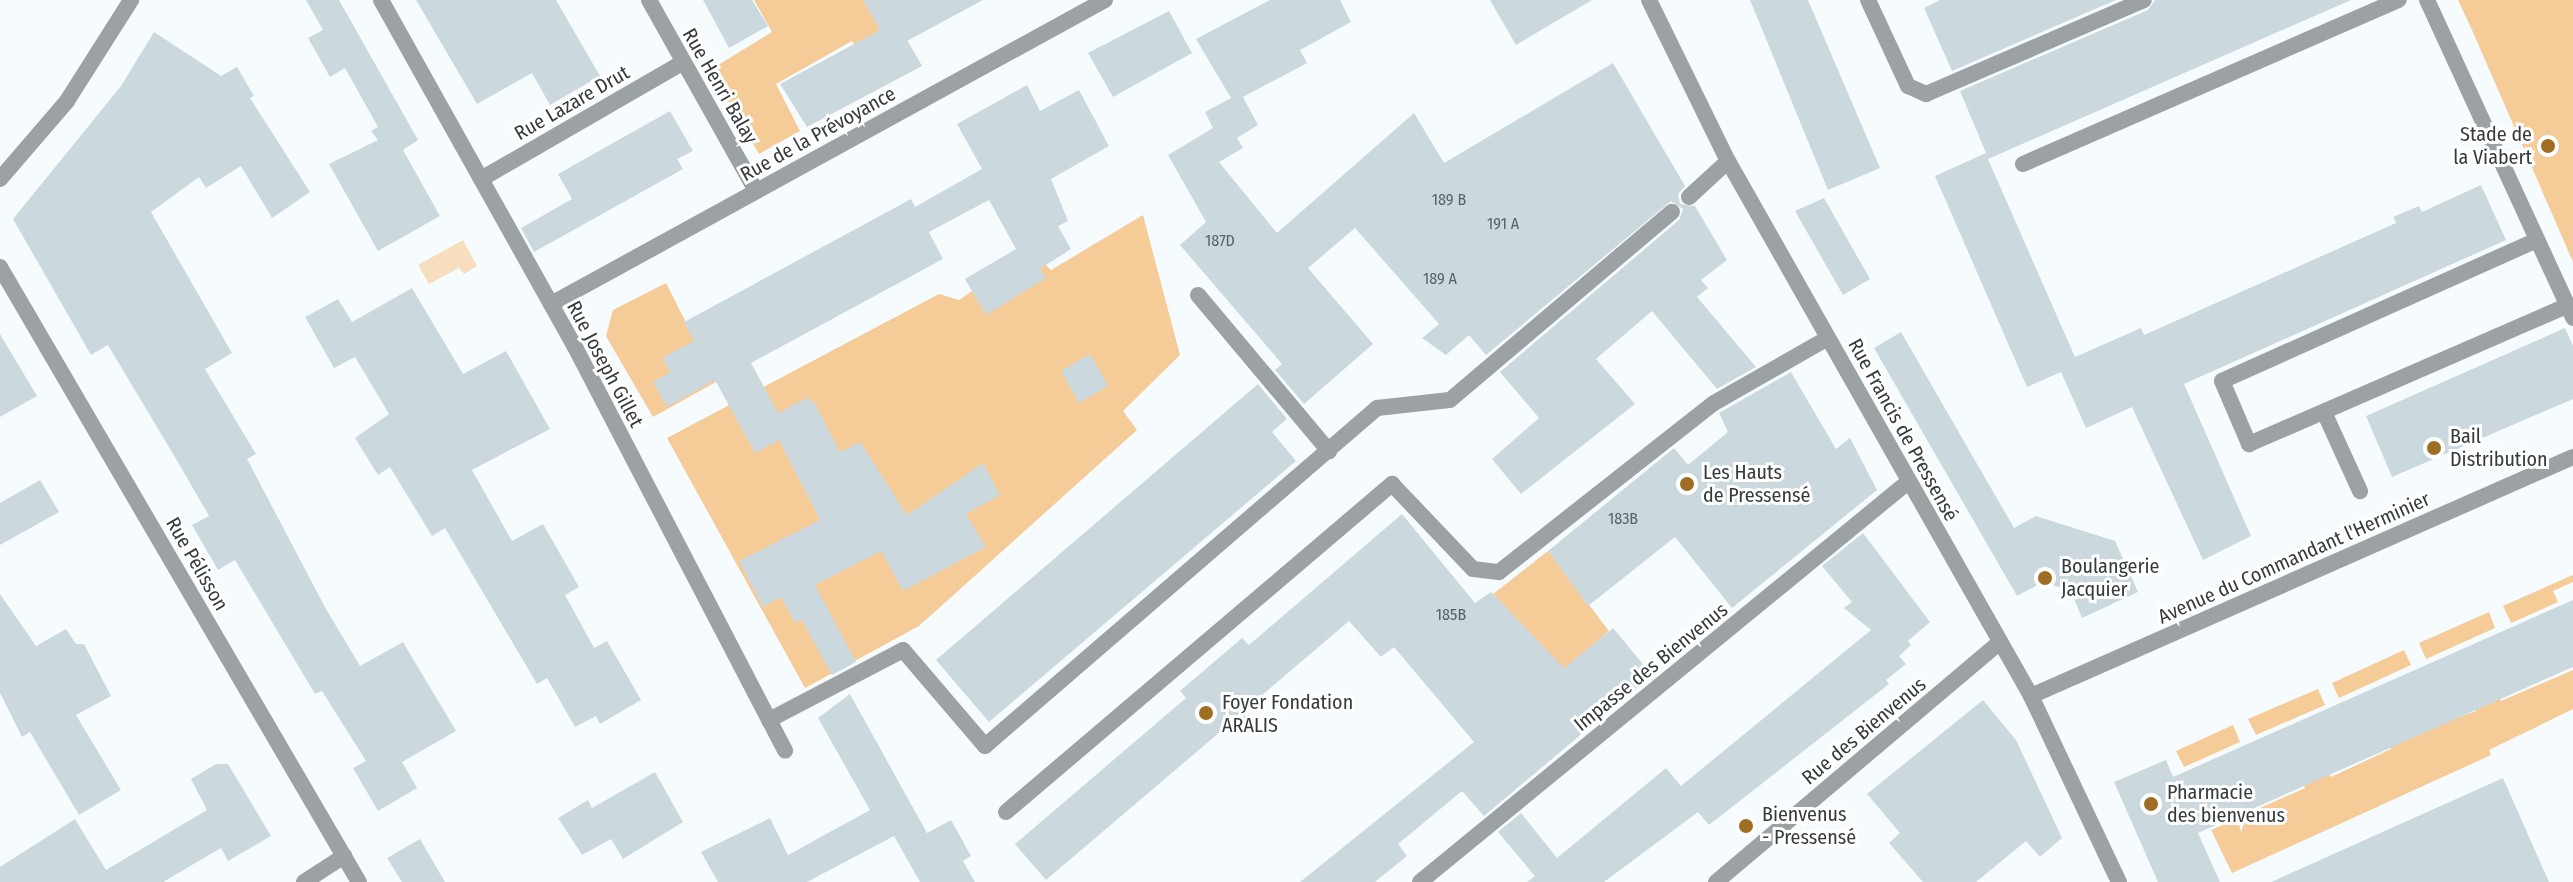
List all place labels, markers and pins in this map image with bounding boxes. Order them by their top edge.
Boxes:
place label: Stade de la Viabert [2453,122,2532,169]
marker: Stade de la Viabert [2539,137,2557,155]
place label: Bail Distribution [2450,424,2547,471]
marker: Bail Distribution [2425,439,2443,457]
place label: Les Hauts de Pressensé [1703,460,1810,507]
marker: Les Hauts de Pressensé [1678,475,1696,493]
place label: Boulangerie Jacquier [2061,554,2159,601]
marker: Boulangerie Jacquier [2036,569,2054,587]
place label: Foyer Fondation ARALIS [1222,690,1353,737]
marker: Foyer Fondation ARALIS [1197,704,1215,722]
place label: Pharmacie des bienvenus [2167,780,2285,827]
marker: Pharmacie des bienvenus [2142,795,2160,813]
place label: Bienvenus - Pressensé [1762,802,1856,849]
marker: Bienvenus - Pressensé [1737,817,1755,835]

